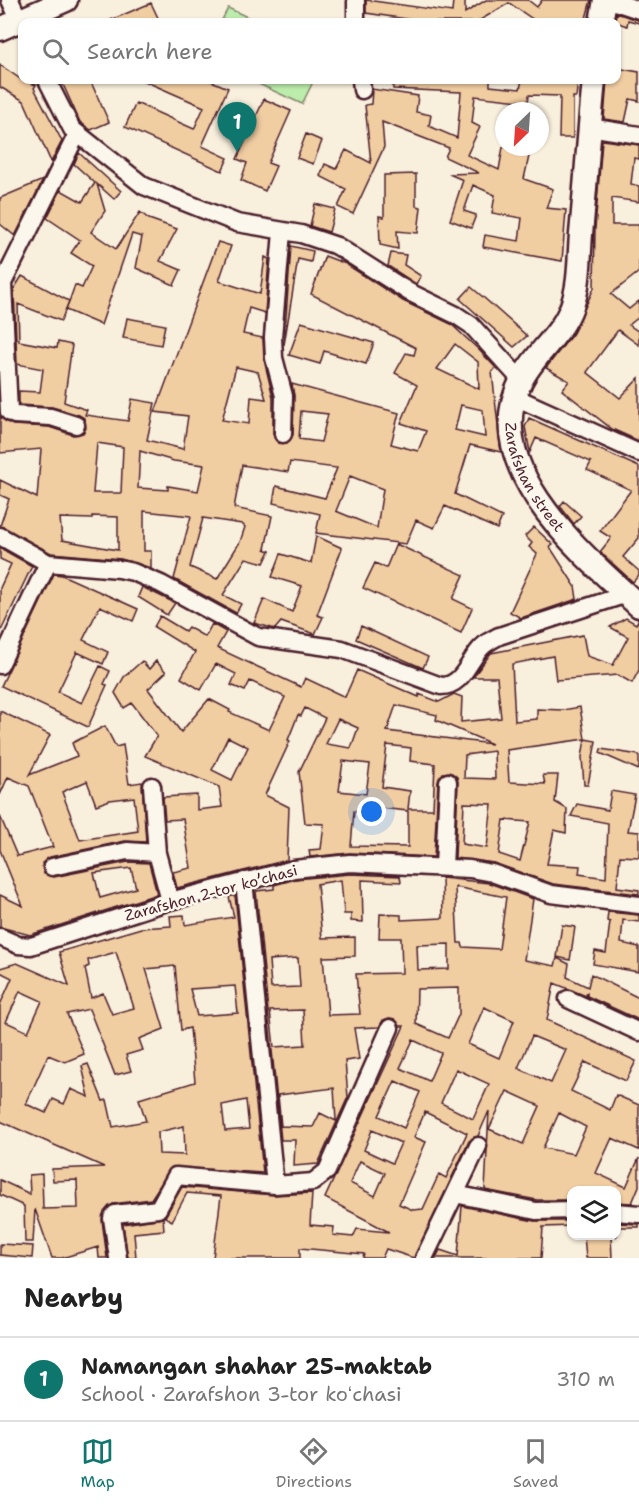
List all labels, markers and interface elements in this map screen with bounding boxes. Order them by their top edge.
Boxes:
search box [18,18,621,84]
icon: search [39,35,72,68]
text: Search here [87,37,213,66]
pin: 1 [218,102,256,152]
north arrow [495,102,549,156]
street label: Zarafshan street [500,422,569,536]
your location [357,797,386,826]
street label: Zarafshon 2-tor koʼchasi [122,860,300,926]
map controls [567,1186,621,1240]
button: layers [567,1186,621,1240]
text: Nearby [24,1280,123,1315]
text: Namangan shahar 25-maktab [81,1352,432,1381]
text: 1 [39,1366,48,1392]
text: 310 m [556,1366,615,1392]
text: School · Zarafshon 3-tor koʻchasi [81,1381,402,1407]
tab: Map [81,1435,115,1492]
tab: Directions [276,1435,352,1492]
tab: Saved [513,1435,559,1492]

